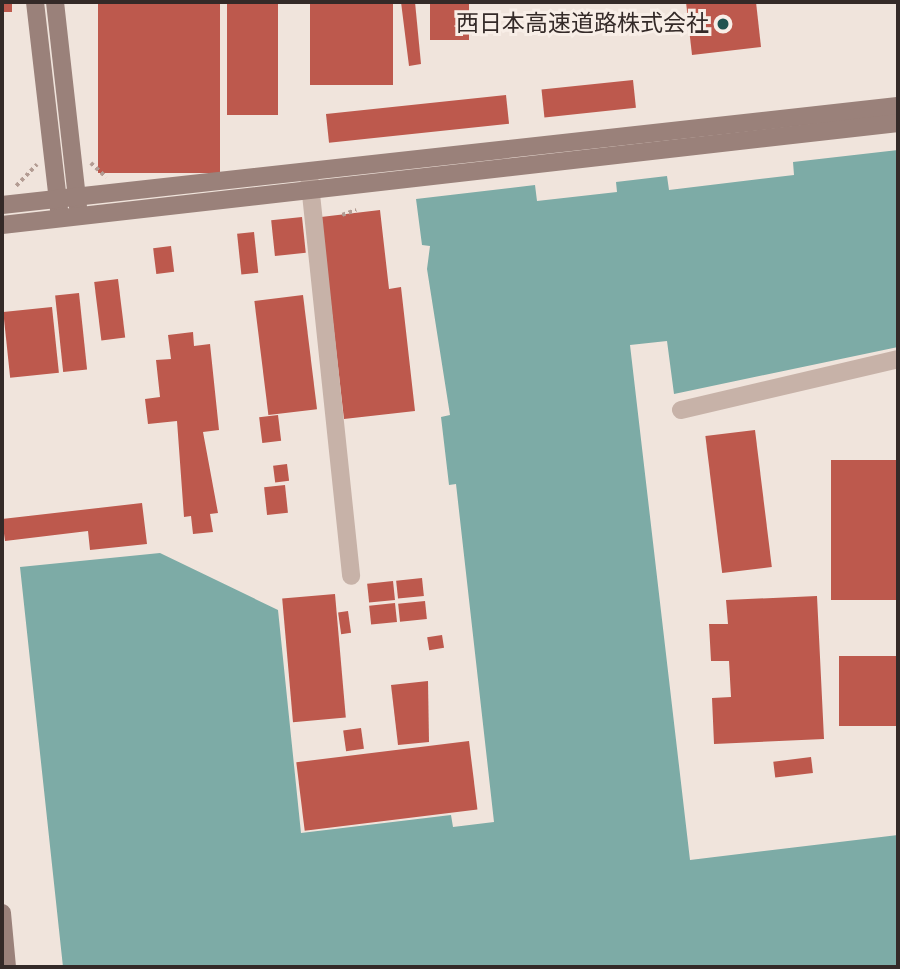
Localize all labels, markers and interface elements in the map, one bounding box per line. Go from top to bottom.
place label: 西日本高速道路株式会社 [456,10,709,38]
marker: 西日本高速道路株式会社 [715,16,731,32]

